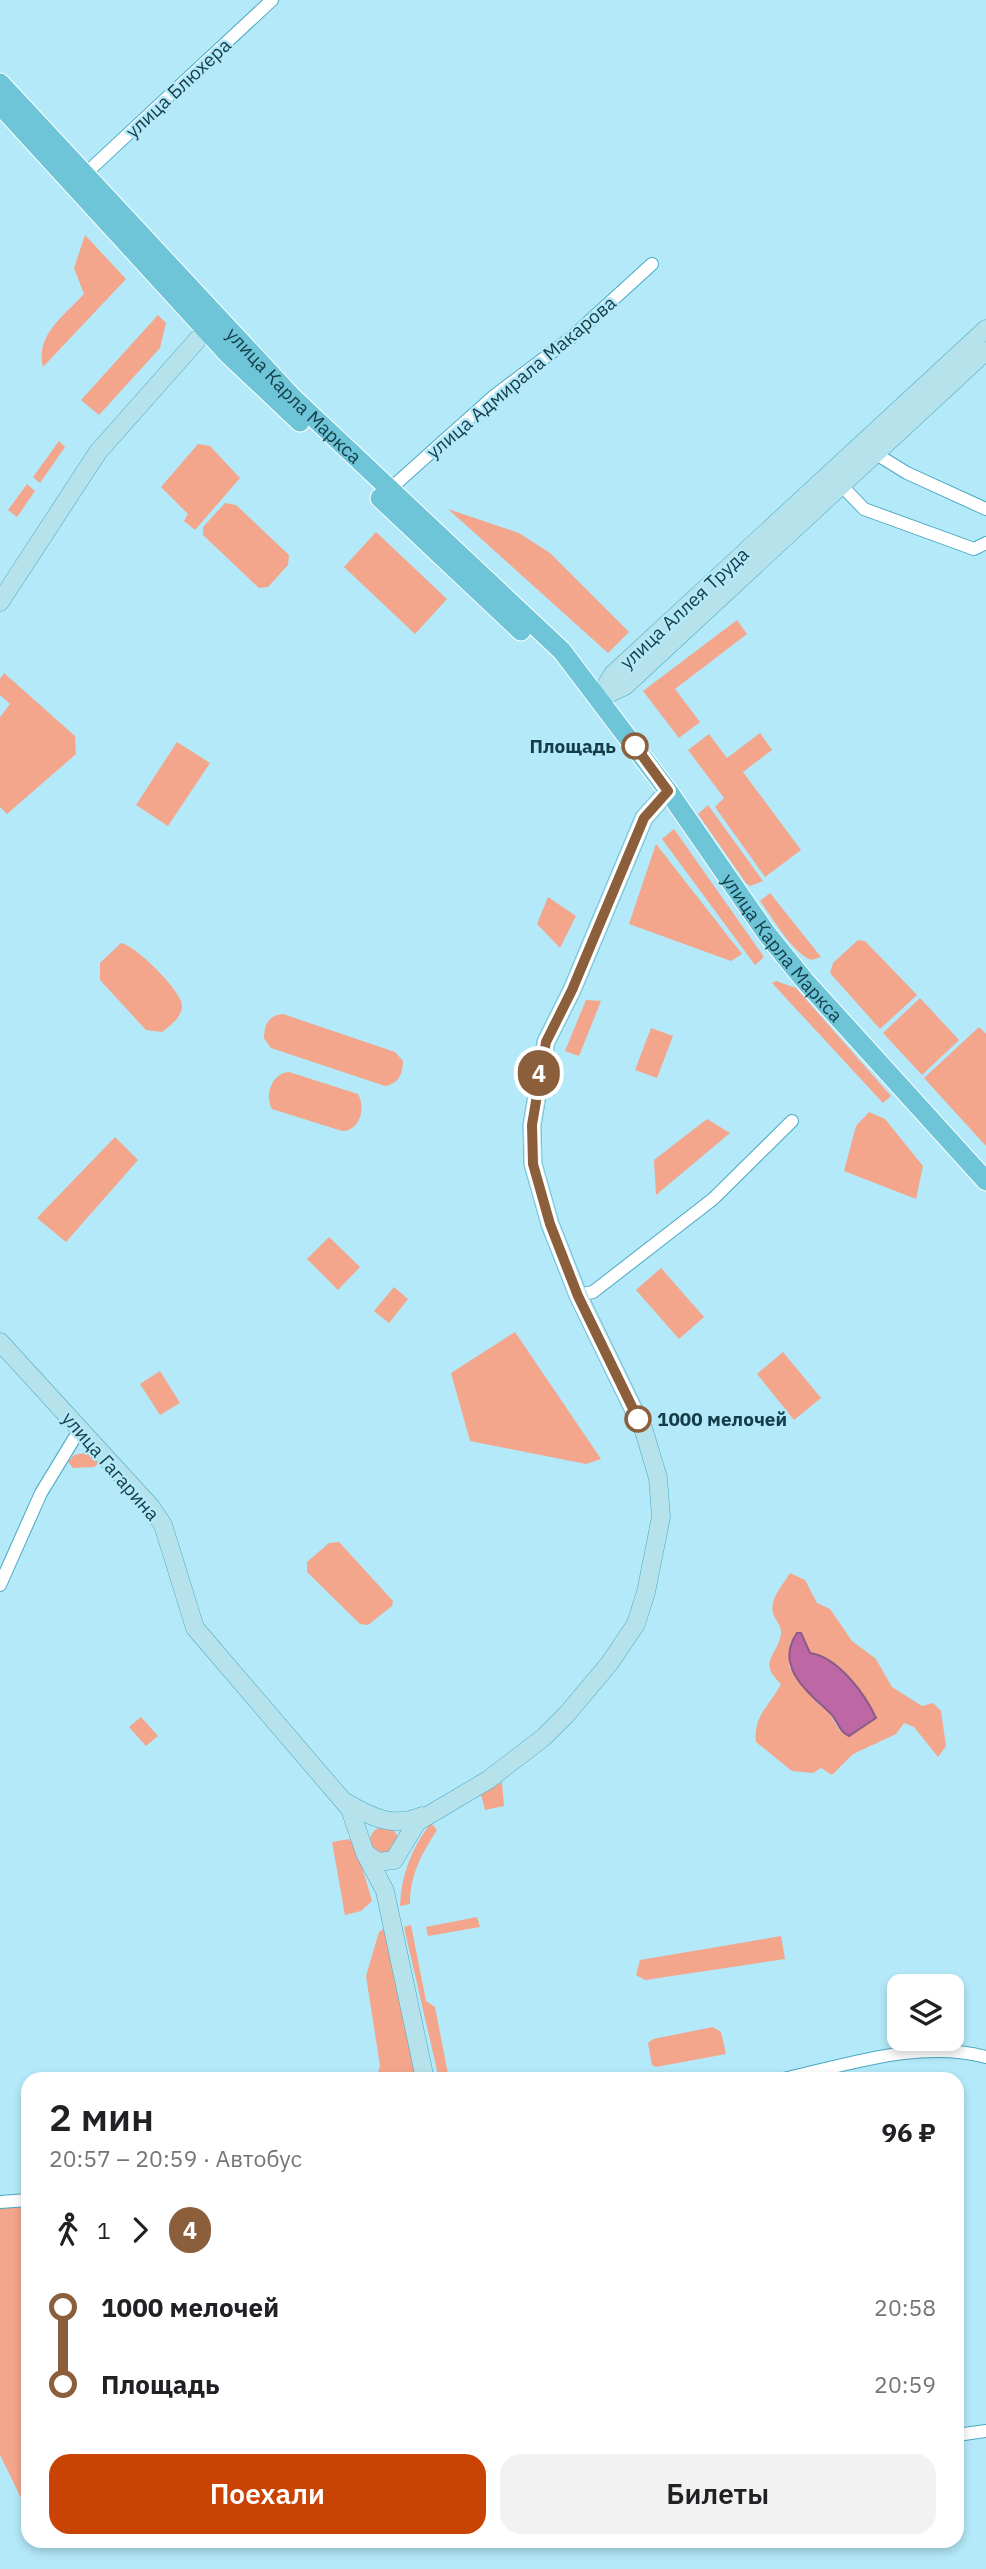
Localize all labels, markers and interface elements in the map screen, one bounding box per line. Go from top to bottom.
street label: улица Блюхера [120,33,236,143]
street label: улица Адмирала Макарова [421,291,621,463]
street label: улица Карла Маркса [221,322,367,468]
street label: улица Аллея Труда [614,542,754,674]
marker: Площадь [622,733,648,759]
place label: Площадь [529,734,616,758]
street label: улица Карла Маркса [717,869,848,1027]
line badge: 4 [516,1050,562,1096]
text: 4 [532,1057,546,1089]
marker: 1000 мелочей [625,1406,651,1432]
street label: улица Гагарина [57,1407,165,1525]
place label: 1000 мелочей [657,1407,787,1431]
map controls [887,1974,964,2051]
button: layers [887,1974,964,2051]
text: 2 мин [49,2092,154,2141]
text: 96 ₽ [881,2115,936,2149]
text: 20:57 – 20:59 · Автобус [49,2143,302,2173]
icon: walk [49,2211,87,2249]
icon: forward [121,2211,159,2249]
text: 4 [183,2214,197,2246]
text: 1 [97,2215,111,2245]
text: 1000 мелочей [101,2290,279,2324]
text: 20:58 [874,2292,936,2322]
text: Площадь [101,2367,219,2401]
text: 20:59 [874,2369,936,2399]
button: Поехали [49,2454,486,2534]
button: Билеты [500,2454,936,2534]

